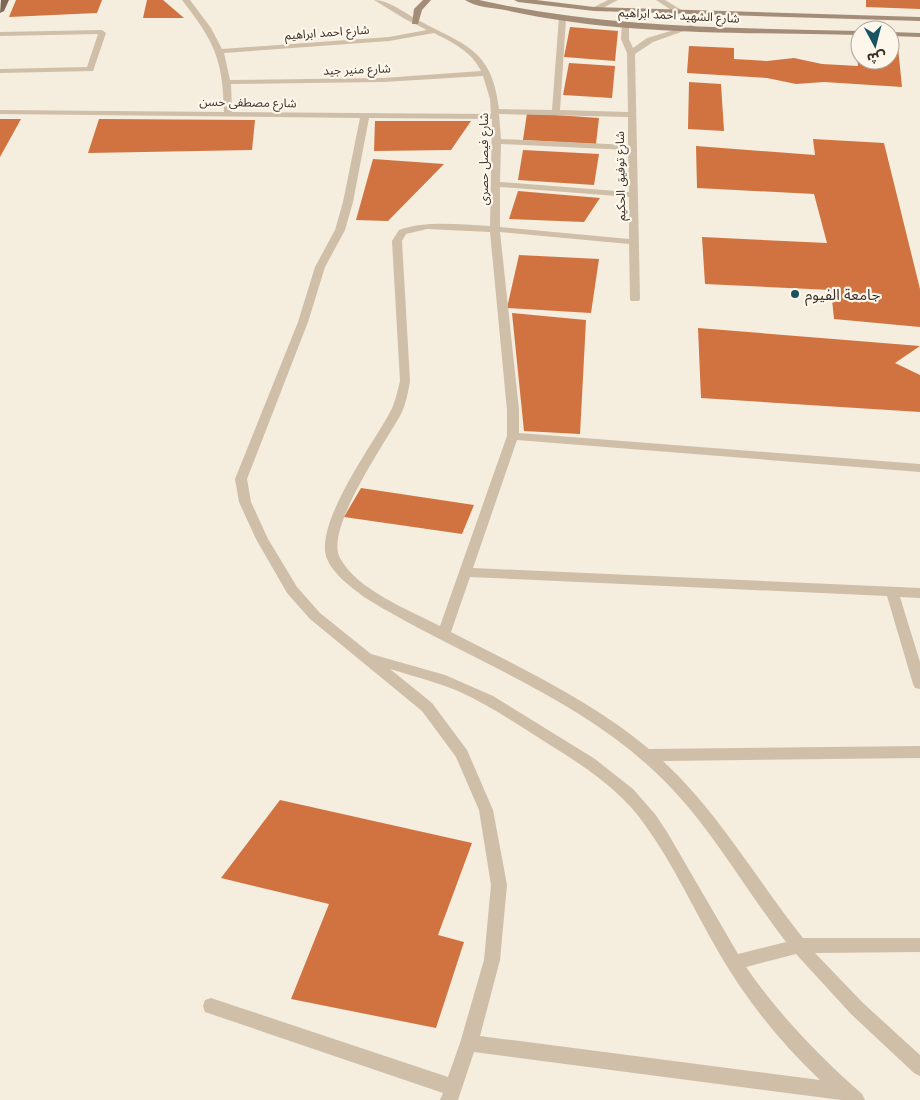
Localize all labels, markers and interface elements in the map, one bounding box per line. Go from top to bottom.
street label: شارع الشهيد احمد ابراهيم [618,4,740,28]
north arrow [850,20,900,70]
street label: شارع احمد ابراهيم [284,22,370,44]
text: ش [866,49,887,68]
street label: شارع منير جيد [323,60,391,80]
street label: شارع مصطفى حسن [199,94,297,112]
street label: شارع فيصل حصرى [476,113,493,205]
street label: شارع توفيق الحكيم [612,131,630,221]
place label: جامعة الفيوم [805,285,880,306]
marker: جامعة الفيوم [789,288,801,300]

